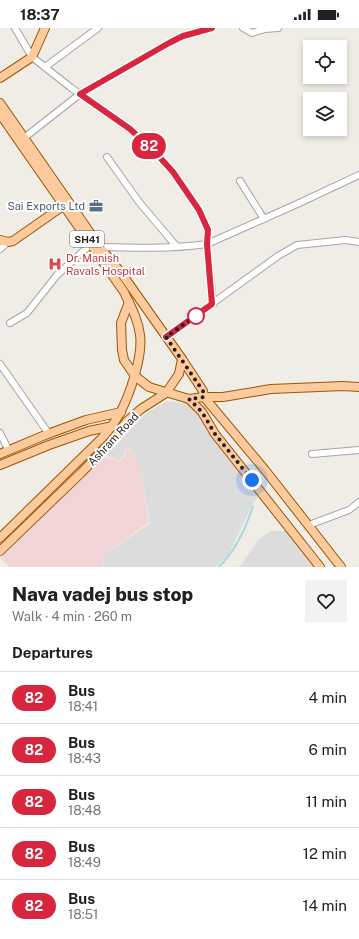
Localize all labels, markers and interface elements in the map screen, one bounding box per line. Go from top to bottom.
text: 18:37 [20,6,60,23]
map controls [303,40,347,136]
button: locate [303,40,347,84]
button: layers [303,92,347,136]
line badge: 82 [131,133,167,159]
text: 82 [140,138,158,154]
office icon: Sai Exports Ltd [88,198,104,214]
place label: Sai Exports Ltd [7,200,85,212]
road number: SH41 [70,231,104,247]
place label: Dr. Manish Ravals Hospital [66,252,145,277]
hospital icon: Dr. Manish Ravals Hospital [47,256,63,272]
unlabelled marker [187,307,205,325]
street label: Ashram Road [85,410,141,468]
your location [242,470,262,490]
button: heart [305,580,347,622]
text: Nava vadej bus stop [12,583,193,605]
text: Walk · 4 min · 260 m [12,609,132,624]
text: Departures [12,644,93,661]
text: Bus [68,682,95,699]
text: 4 min [308,689,347,706]
text: 82 [25,690,43,706]
text: 18:41 [68,699,98,714]
text: Bus [68,734,95,751]
text: 6 min [309,741,347,758]
text: 82 [25,742,43,758]
text: 18:43 [68,751,101,766]
text: Bus [68,786,95,803]
text: 11 min [306,793,347,810]
text: 82 [25,794,43,810]
text: 18:48 [68,803,101,818]
text: Bus [68,838,95,855]
text: 12 min [303,845,347,862]
text: 82 [25,846,43,862]
text: 18:49 [68,855,101,870]
text: Bus [68,890,95,907]
text: 14 min [302,897,347,914]
text: 82 [25,898,43,914]
text: 18:51 [68,907,98,922]

